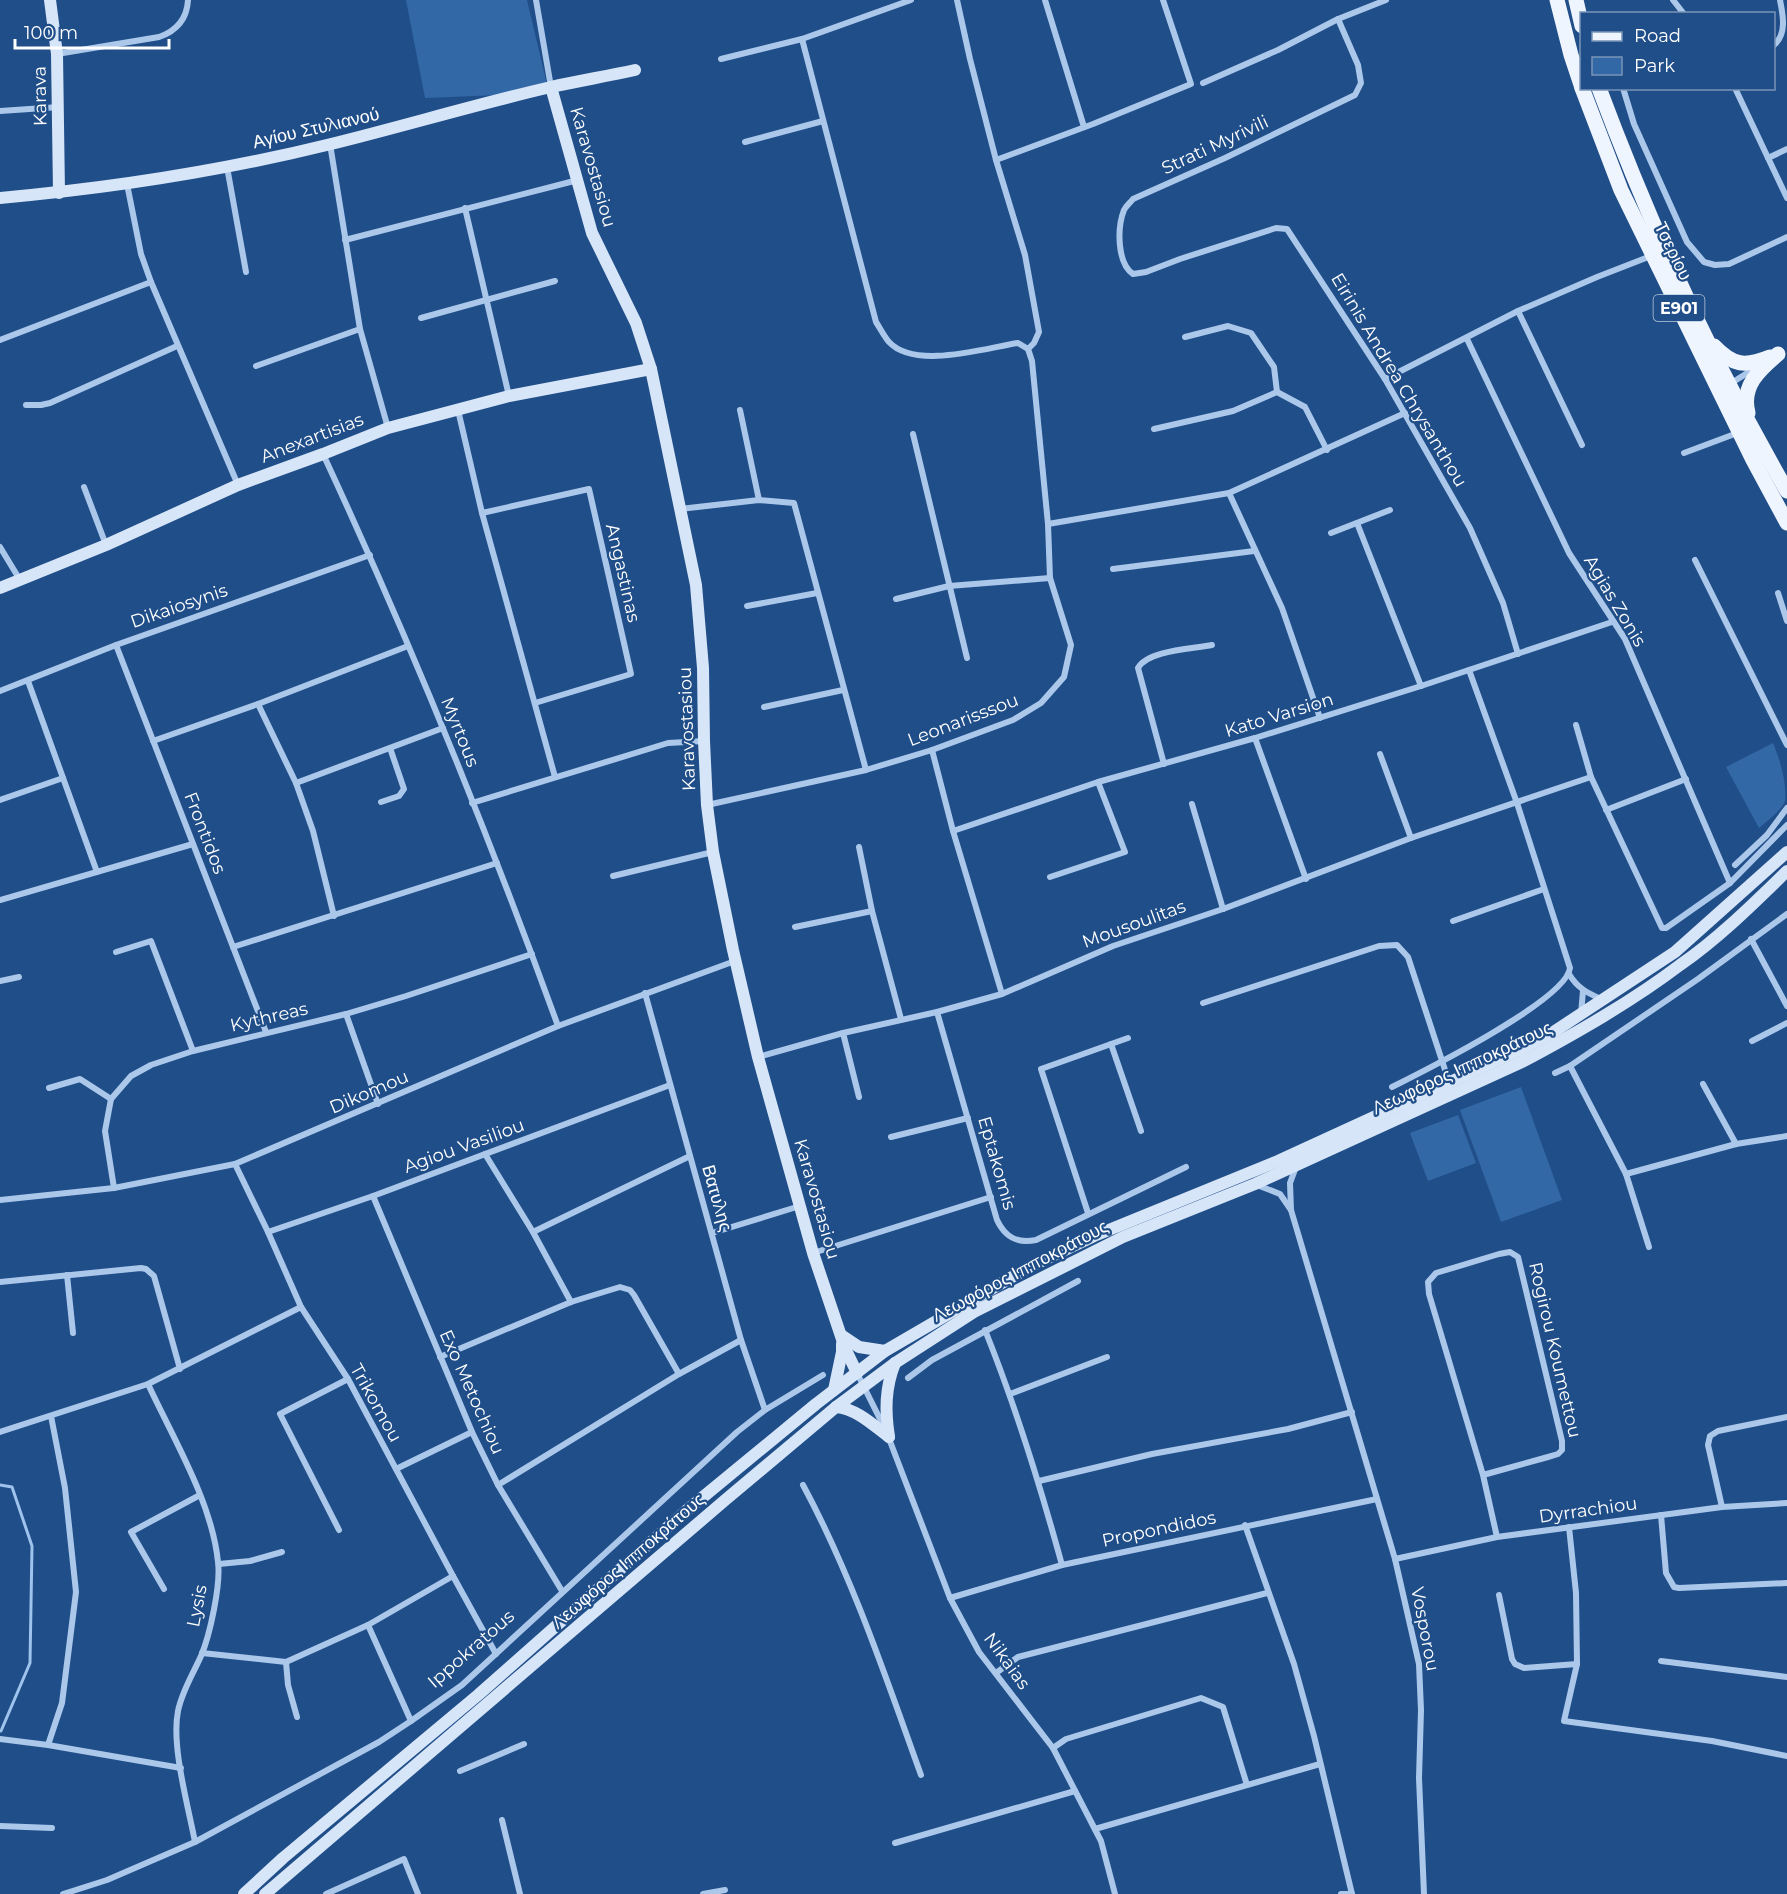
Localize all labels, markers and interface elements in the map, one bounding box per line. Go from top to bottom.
scale bar [15,12,170,50]
legend [1580,12,1775,90]
text: 100 m [24,22,78,44]
text: Road [1634,25,1681,47]
text: Park [1634,55,1675,77]
street label: Karava [28,66,52,126]
street label: Αγίου Στυλιανού [250,103,382,153]
street label: Karavostasiou [565,104,621,230]
street label: Strati Myrivili [1158,111,1272,179]
street label: Τσερίου [1649,218,1697,284]
street label: Eirinis Andrea Chrysanthou [1326,269,1472,491]
road number: E901 [1654,295,1704,321]
street label: Anexartisias [257,408,367,468]
street label: Angastinas [601,522,645,625]
street label: Agias Zonis [1579,551,1651,651]
street label: Dikaiosynis [127,579,231,633]
street label: Karavostasiou [674,667,700,791]
street label: Kato Varsion [1222,688,1336,742]
street label: Leonarisssou [904,689,1022,751]
street label: Myrtous [436,694,484,770]
street label: Frontidos [179,789,231,877]
street label: Mousoulitas [1079,895,1189,953]
street label: Kythreas [228,997,310,1037]
street label: Λεωφόρος Ιπποκράτους [1369,1016,1556,1119]
street label: Dikomou [326,1065,412,1119]
street label: Agiou Vasiliou [401,1114,527,1178]
street label: Eptakomis [973,1114,1021,1212]
street label: Karavostasiou [789,1136,845,1262]
street label: Βατυλης [697,1162,737,1234]
street label: Λεωφόρος Ιπποκράτους [928,1215,1112,1327]
street label: Rogirou Koumettou [1524,1260,1586,1440]
street label: Exo Metochiou [435,1326,509,1458]
street label: Trikomou [345,1360,407,1446]
street label: Λεωφόρος Ιπποκράτους [547,1488,709,1634]
street label: Dyrrachiou [1537,1492,1639,1528]
street label: Propondidos [1100,1506,1218,1552]
street label: Lysis [182,1583,212,1629]
street label: Vosporou [1406,1585,1444,1673]
street label: Ippokratous [423,1605,519,1693]
street label: Nikaias [979,1628,1035,1694]

